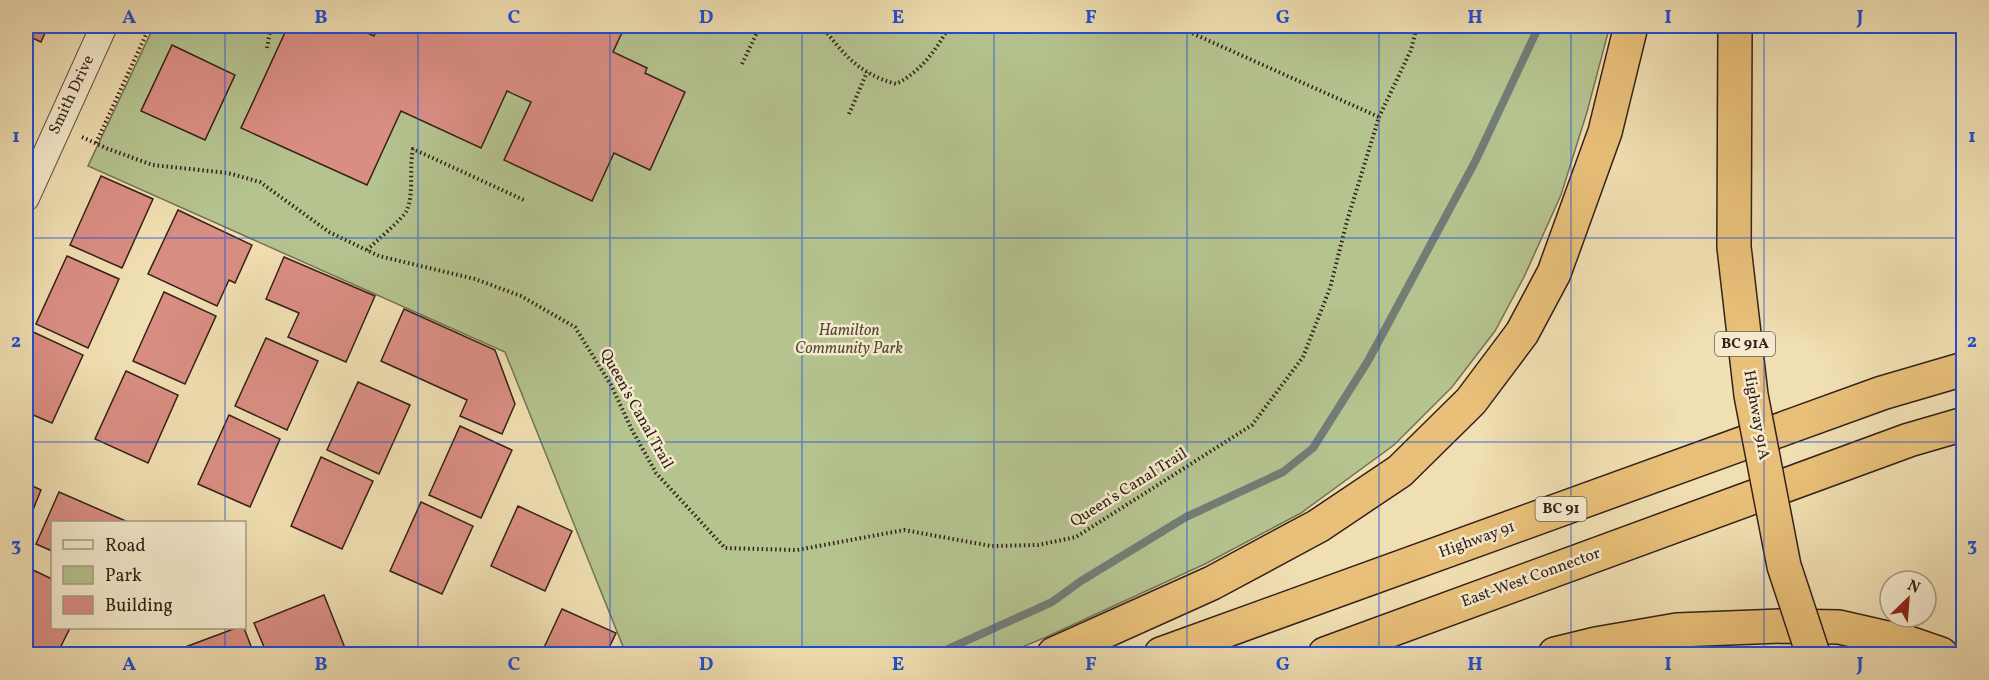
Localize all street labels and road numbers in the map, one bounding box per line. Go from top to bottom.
street label: Smith Drive [44,52,100,138]
road number: BC 91A [1715,332,1775,356]
street label: Queen's Canal Trail [594,345,678,473]
street label: Highway 91A [1737,368,1775,462]
street label: Queen's Canal Trail [1066,443,1192,533]
road number: BC 91 [1536,497,1586,521]
street label: Highway 91 [1436,516,1518,564]
street label: East-West Connector [1458,542,1604,613]

